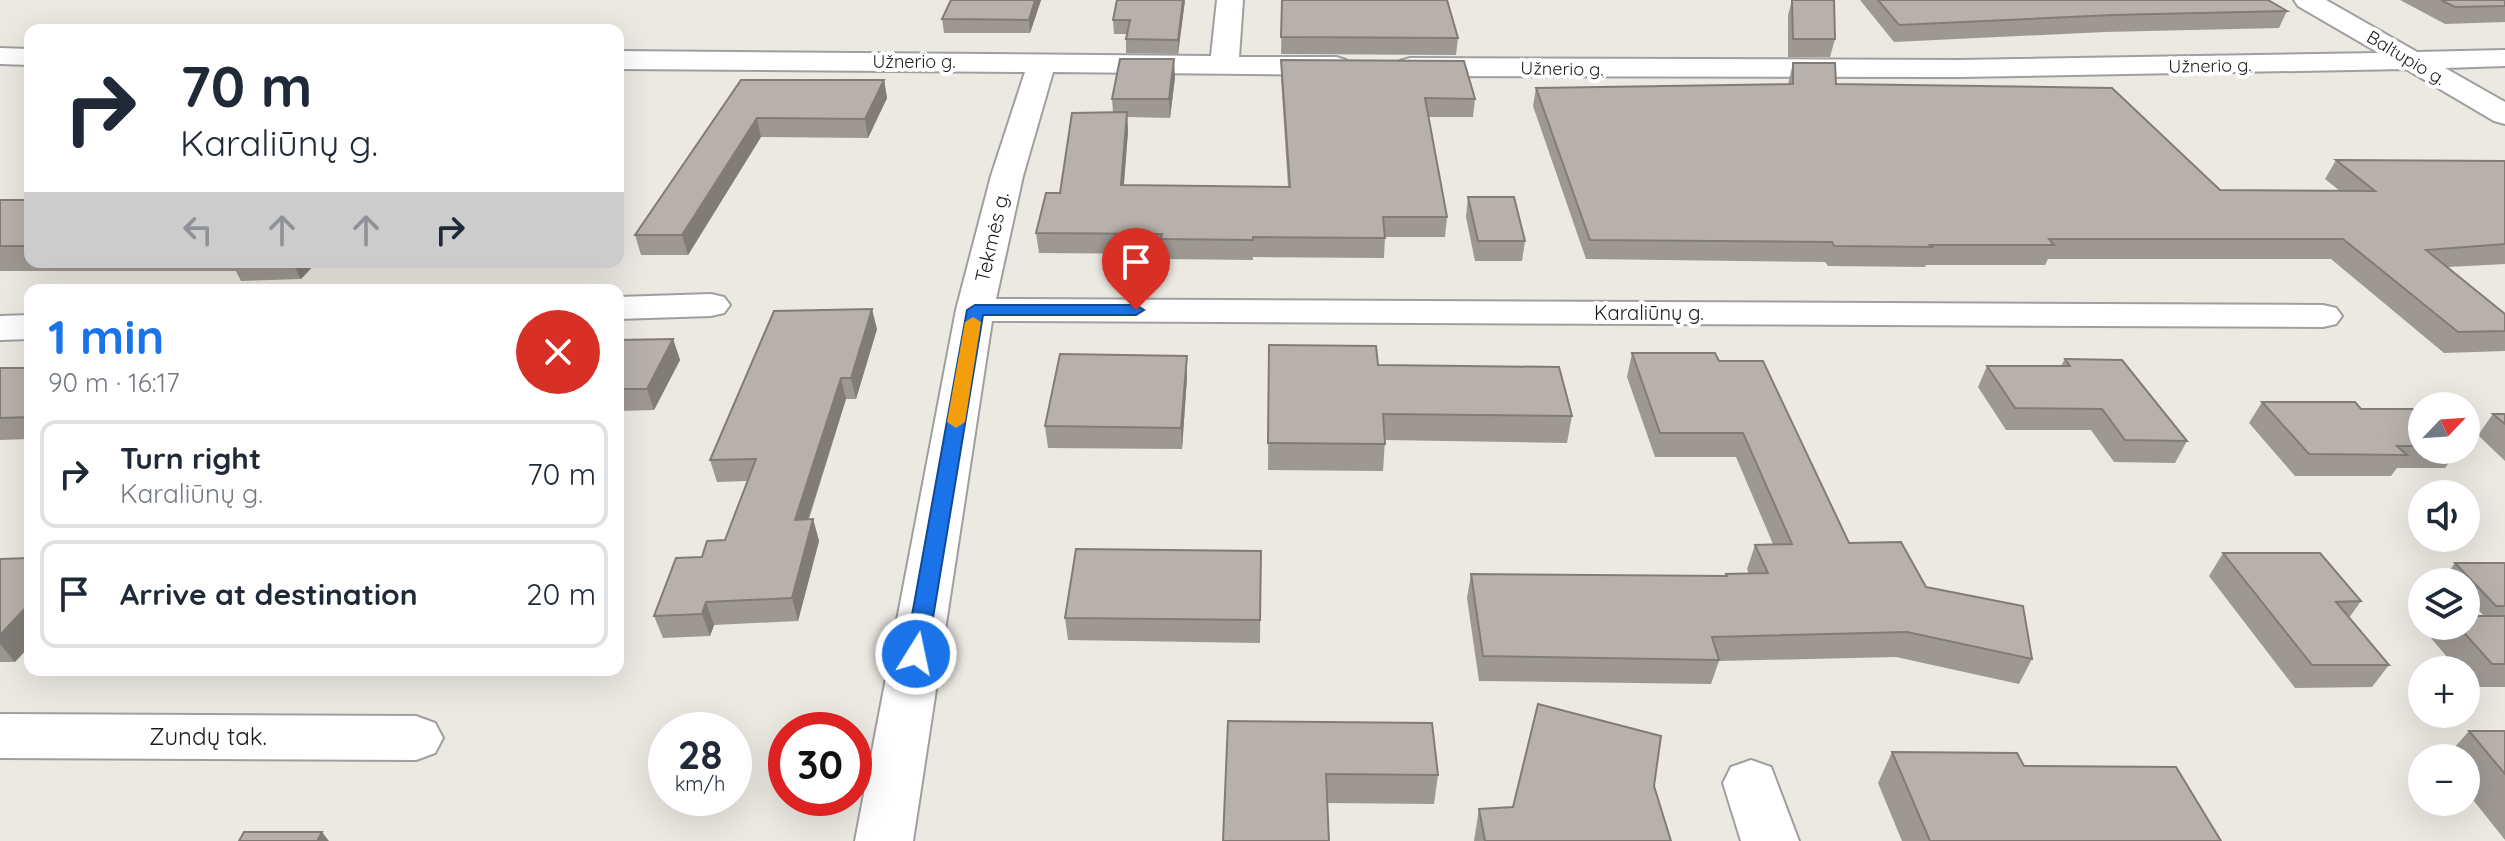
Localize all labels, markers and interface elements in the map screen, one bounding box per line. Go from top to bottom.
street label: Baltupio g. [2363,25,2450,90]
street label: Užnerio g. [872,50,956,73]
text: 70 m [180,51,312,121]
street label: Užnerio g. [2168,53,2252,78]
icon: right [48,56,152,160]
street label: Užnerio g. [1520,56,1604,81]
text: Karaliūnų g. [180,120,378,165]
street label: Tekmės g. [969,189,1014,285]
icon: left [176,208,220,252]
icon: ahead [260,208,304,252]
icon: ahead [344,208,388,252]
icon: right [428,208,472,252]
pin [1102,228,1170,310]
icon: arrive [1114,240,1158,284]
street label: Karaliūnų g. [1594,300,1704,325]
text: 1 min [48,306,164,366]
button: close [516,310,600,394]
text: 90 m · 16:17 [48,366,179,399]
north arrow [2408,392,2480,464]
map controls [2408,392,2480,816]
text: Turn right [120,439,261,477]
icon: right [52,452,96,496]
text: 70 m [527,455,596,493]
text: Karaliūnų g. [120,477,263,510]
button: sound [2408,480,2480,552]
button: layers [2408,568,2480,640]
icon: arrive [52,572,96,616]
text: Arrive at destination [120,575,418,613]
text: 20 m [526,575,596,613]
position arrow [874,612,958,696]
button: + [2408,656,2480,728]
speed limit sign: 30 [768,712,872,816]
street label: Zundų tak. [149,721,267,751]
text: 28 [678,729,722,779]
button: − [2408,744,2480,816]
text: km/h [675,771,725,796]

